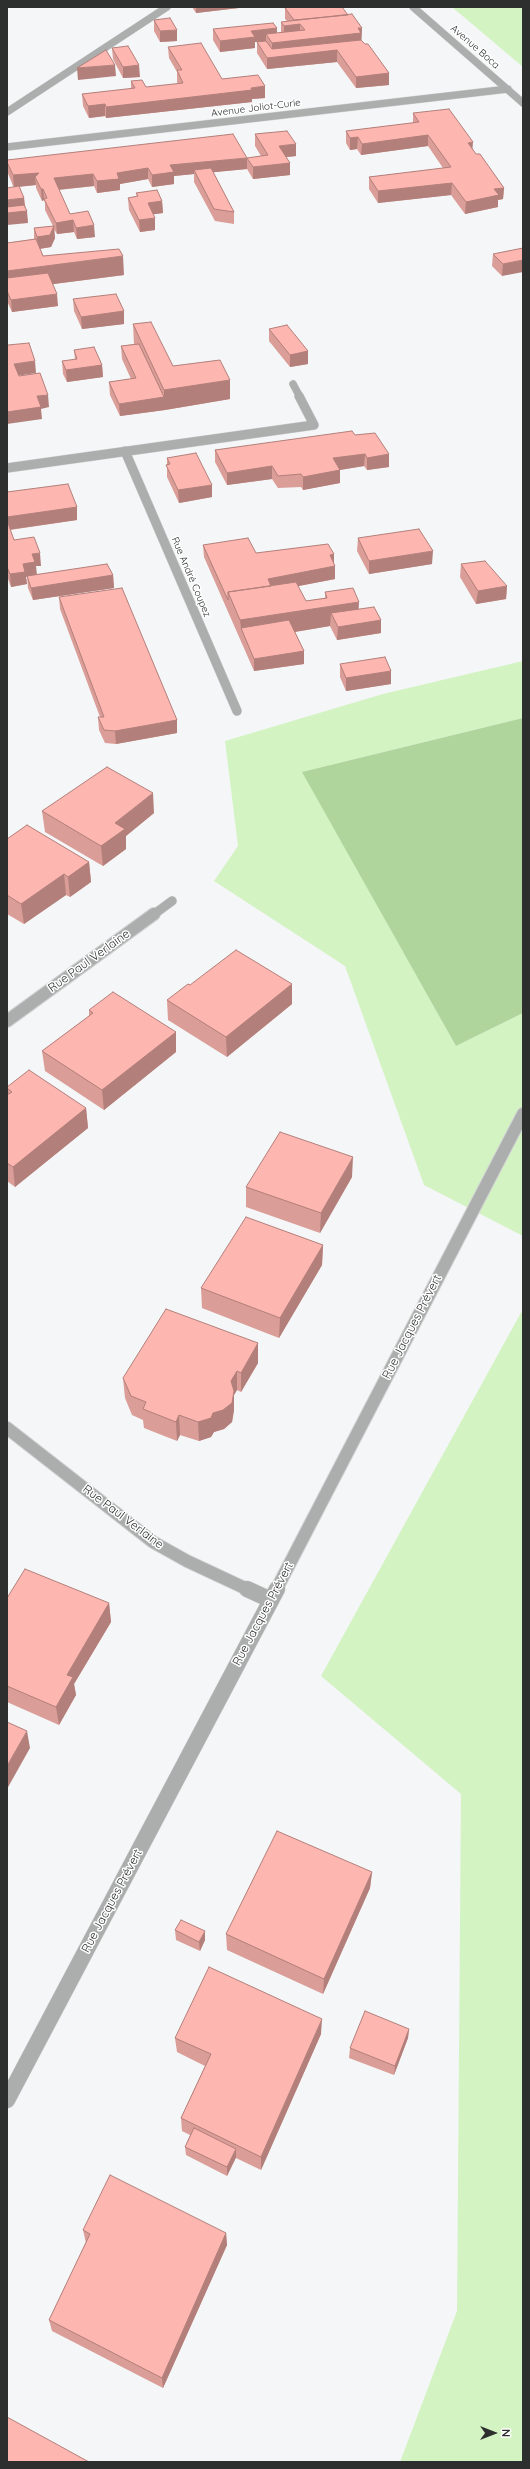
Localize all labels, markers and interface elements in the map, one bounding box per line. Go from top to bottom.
street label: Avenue Boca [448,23,502,71]
street label: Avenue Joliot-Curie [210,97,302,119]
street label: Rue André Coupez [169,535,213,619]
street label: Rue Paul Verlaine [45,927,133,995]
street label: Rue Jacques Prévert [379,1273,445,1381]
street label: Rue Paul Verlaine [80,1482,166,1552]
street label: Rue Jacques Prévert [230,1560,296,1668]
street label: Rue Jacques Prévert [79,1847,145,1955]
north arrow [474,2413,514,2453]
text: N [499,2429,513,2437]

